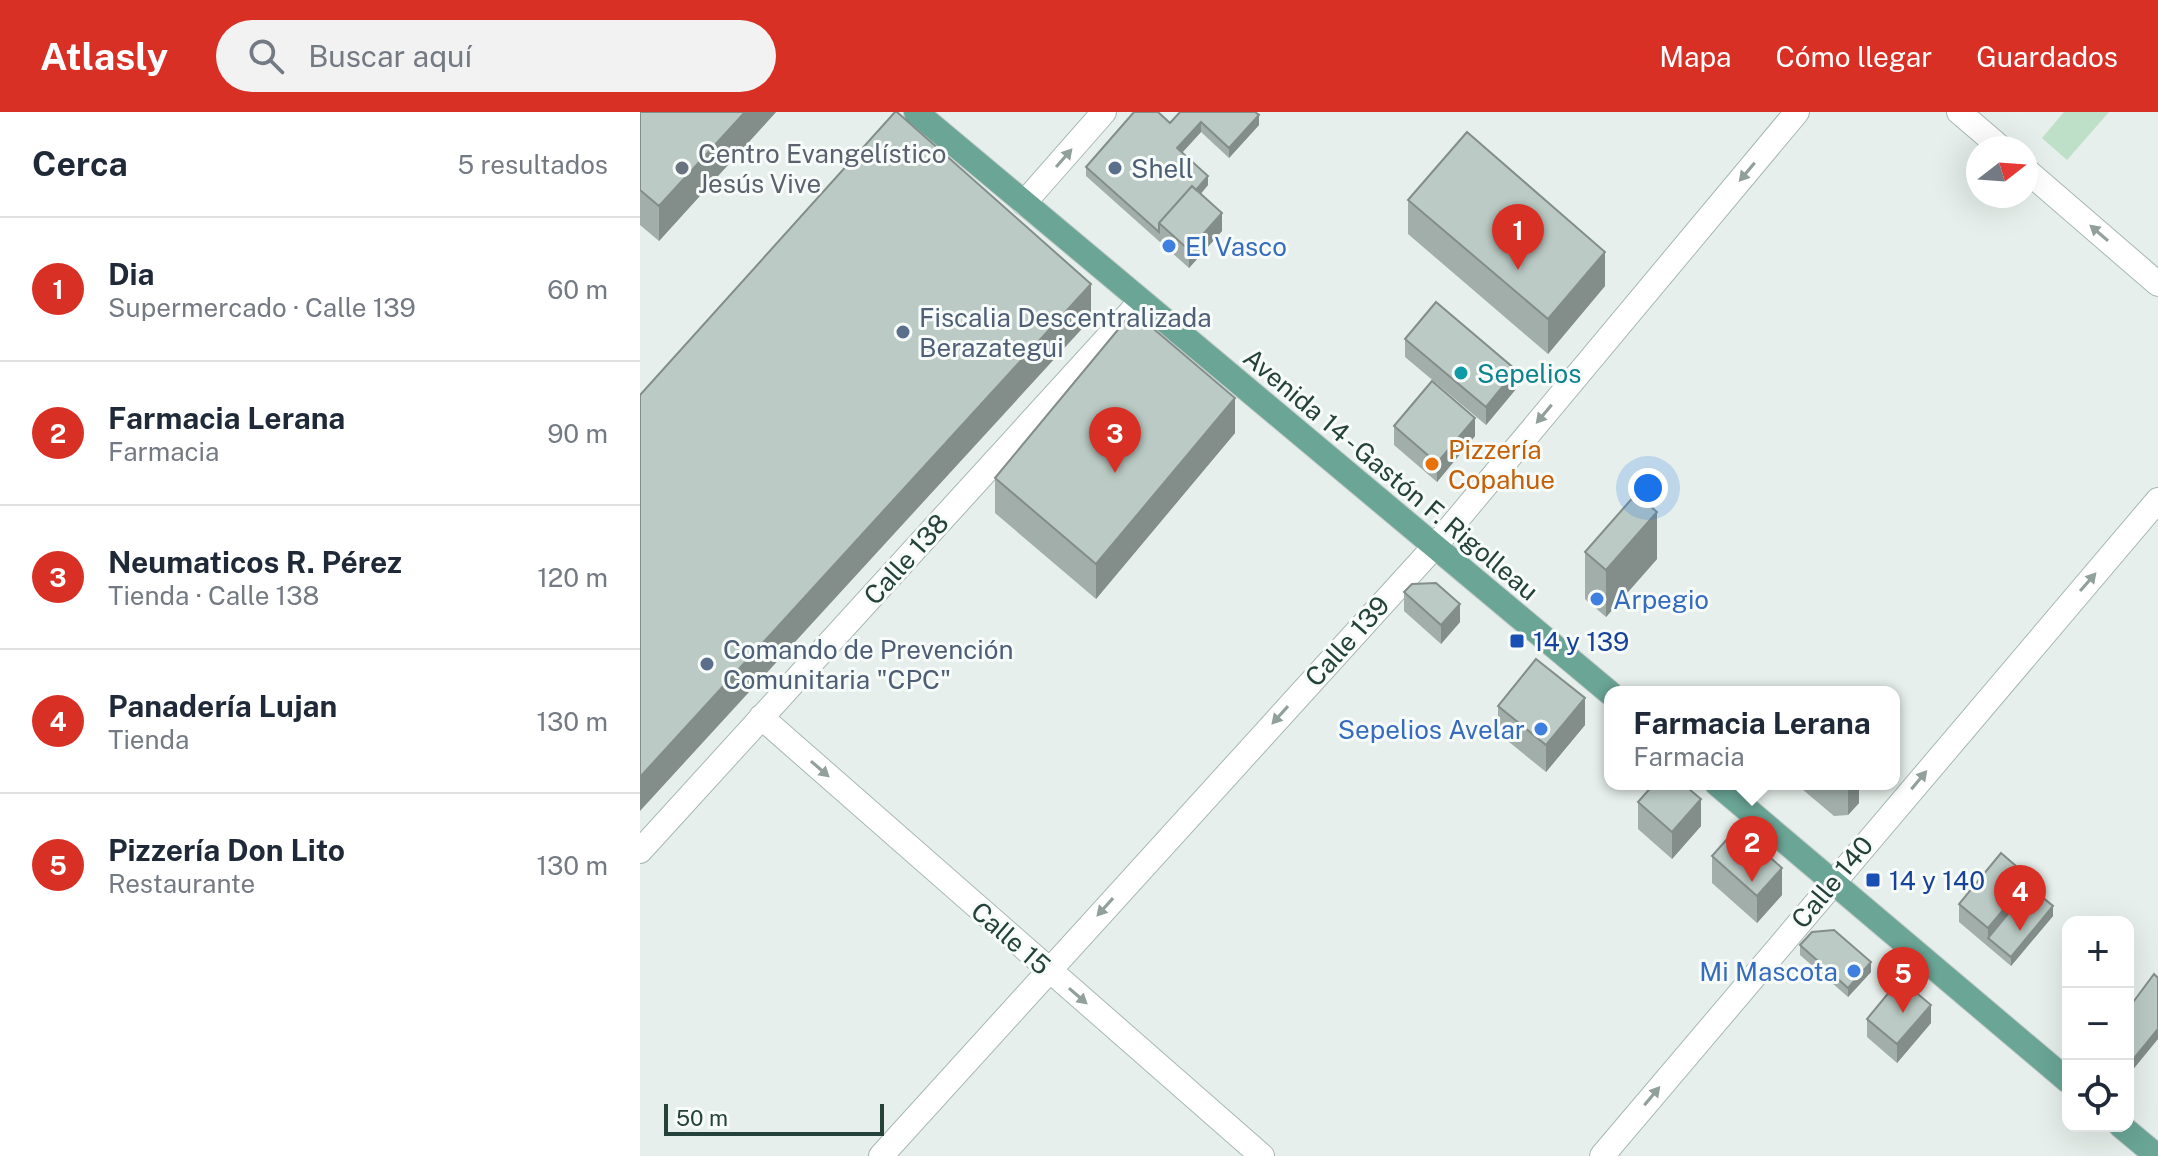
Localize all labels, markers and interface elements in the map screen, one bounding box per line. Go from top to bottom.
search box [216,20,776,92]
text: Atlasly [40,34,168,79]
icon: search [244,34,288,78]
text: Buscar aquí [308,38,472,74]
text: Mapa [1659,40,1731,73]
text: Cómo llegar [1775,40,1932,73]
text: Guardados [1976,40,2118,73]
north arrow [1966,136,2038,208]
place label: Centro Evangelístico Jesús Vive [698,138,947,199]
text: Cerca [32,144,128,184]
one-way arrow [1055,148,1072,168]
text: 5 resultados [457,149,608,180]
place label: Shell [1131,153,1194,184]
marker: Centro Evangelístico Jesús Vive [673,159,691,177]
marker: Shell [1106,159,1124,177]
one-way arrow [1739,162,1756,182]
pin: 1 [1492,204,1544,270]
one-way arrow [2089,225,2109,242]
place label: El Vasco [1185,231,1287,262]
marker: El Vasco [1160,237,1178,255]
text: Dia [108,256,155,292]
text: 1 [52,274,64,305]
text: 60 m [547,274,608,305]
text: Supermercado · Calle 139 [108,292,416,323]
place label: Fiscalia Descentralizada Berazategui [919,302,1212,363]
marker: Fiscalia Descentralizada Berazategui [894,323,912,341]
street label: Avenida 14 - Gastón F. Rigolleau [1237,342,1545,606]
place label: Sepelios [1477,358,1581,389]
marker: Sepelios [1452,364,1470,382]
text: Farmacia Lerana [108,400,345,436]
one-way arrow [1536,404,1553,424]
pin: 3 [1089,407,1141,473]
text: 2 [50,418,66,449]
text: 90 m [547,418,608,449]
place label: Pizzería Copahue [1448,434,1555,495]
text: Farmacia [108,436,219,467]
marker: Pizzería Copahue [1423,455,1441,473]
your location [1628,468,1668,508]
street label: Calle 138 [857,507,955,611]
text: Neumaticos R. Pérez [108,544,402,580]
text: 3 [49,562,67,593]
text: 120 m [537,562,608,593]
one-way arrow [2079,572,2096,592]
text: Tienda · Calle 138 [108,580,319,611]
place label: Arpegio [1613,584,1709,615]
street label: Calle 139 [1298,589,1396,693]
marker: Arpegio [1588,590,1606,608]
place label: 14 y 139 [1533,626,1629,657]
marker: 14 y 139 [1508,632,1526,650]
place label: Comando de Prevención Comunitaria "CPC" [723,634,1013,695]
marker: Comando de Prevención Comunitaria "CPC" [698,655,716,673]
popup [1604,686,1900,790]
text: Panadería Lujan [108,688,337,724]
one-way arrow [1272,705,1290,724]
text: Farmacia Lerana [1633,705,1871,741]
text: 4 [49,706,67,737]
text: 130 m [536,706,608,737]
place label: Sepelios Avelar [1338,714,1525,745]
marker: Sepelios Avelar [1532,720,1550,738]
text: Tienda [108,724,189,755]
text: Farmacia [1633,741,1745,772]
one-way arrow [809,760,829,777]
one-way arrow [1910,770,1927,790]
pin: 2 [1726,816,1778,882]
street label: Calle 140 [1785,830,1879,934]
text: Pizzería Don Lito [108,832,345,868]
text: 5 [49,850,67,881]
text: 130 m [536,850,608,881]
place label: 14 y 140 [1889,865,1985,896]
pin: 4 [1994,865,2046,931]
text: Restaurante [108,868,255,899]
marker: 14 y 140 [1864,871,1882,889]
street label: Calle 15 [965,895,1057,981]
one-way arrow [1096,897,1114,916]
map controls [2062,916,2134,1132]
button: + [2062,916,2134,988]
pin: 5 [1877,947,1929,1013]
place label: Mi Mascota [1699,956,1838,987]
marker: Mi Mascota [1845,962,1863,980]
one-way arrow [1068,987,1088,1005]
button: − [2062,988,2134,1060]
button: locate [2062,1060,2134,1132]
one-way arrow [1643,1086,1660,1106]
scale bar [664,1100,884,1136]
text: 50 m [676,1105,728,1131]

